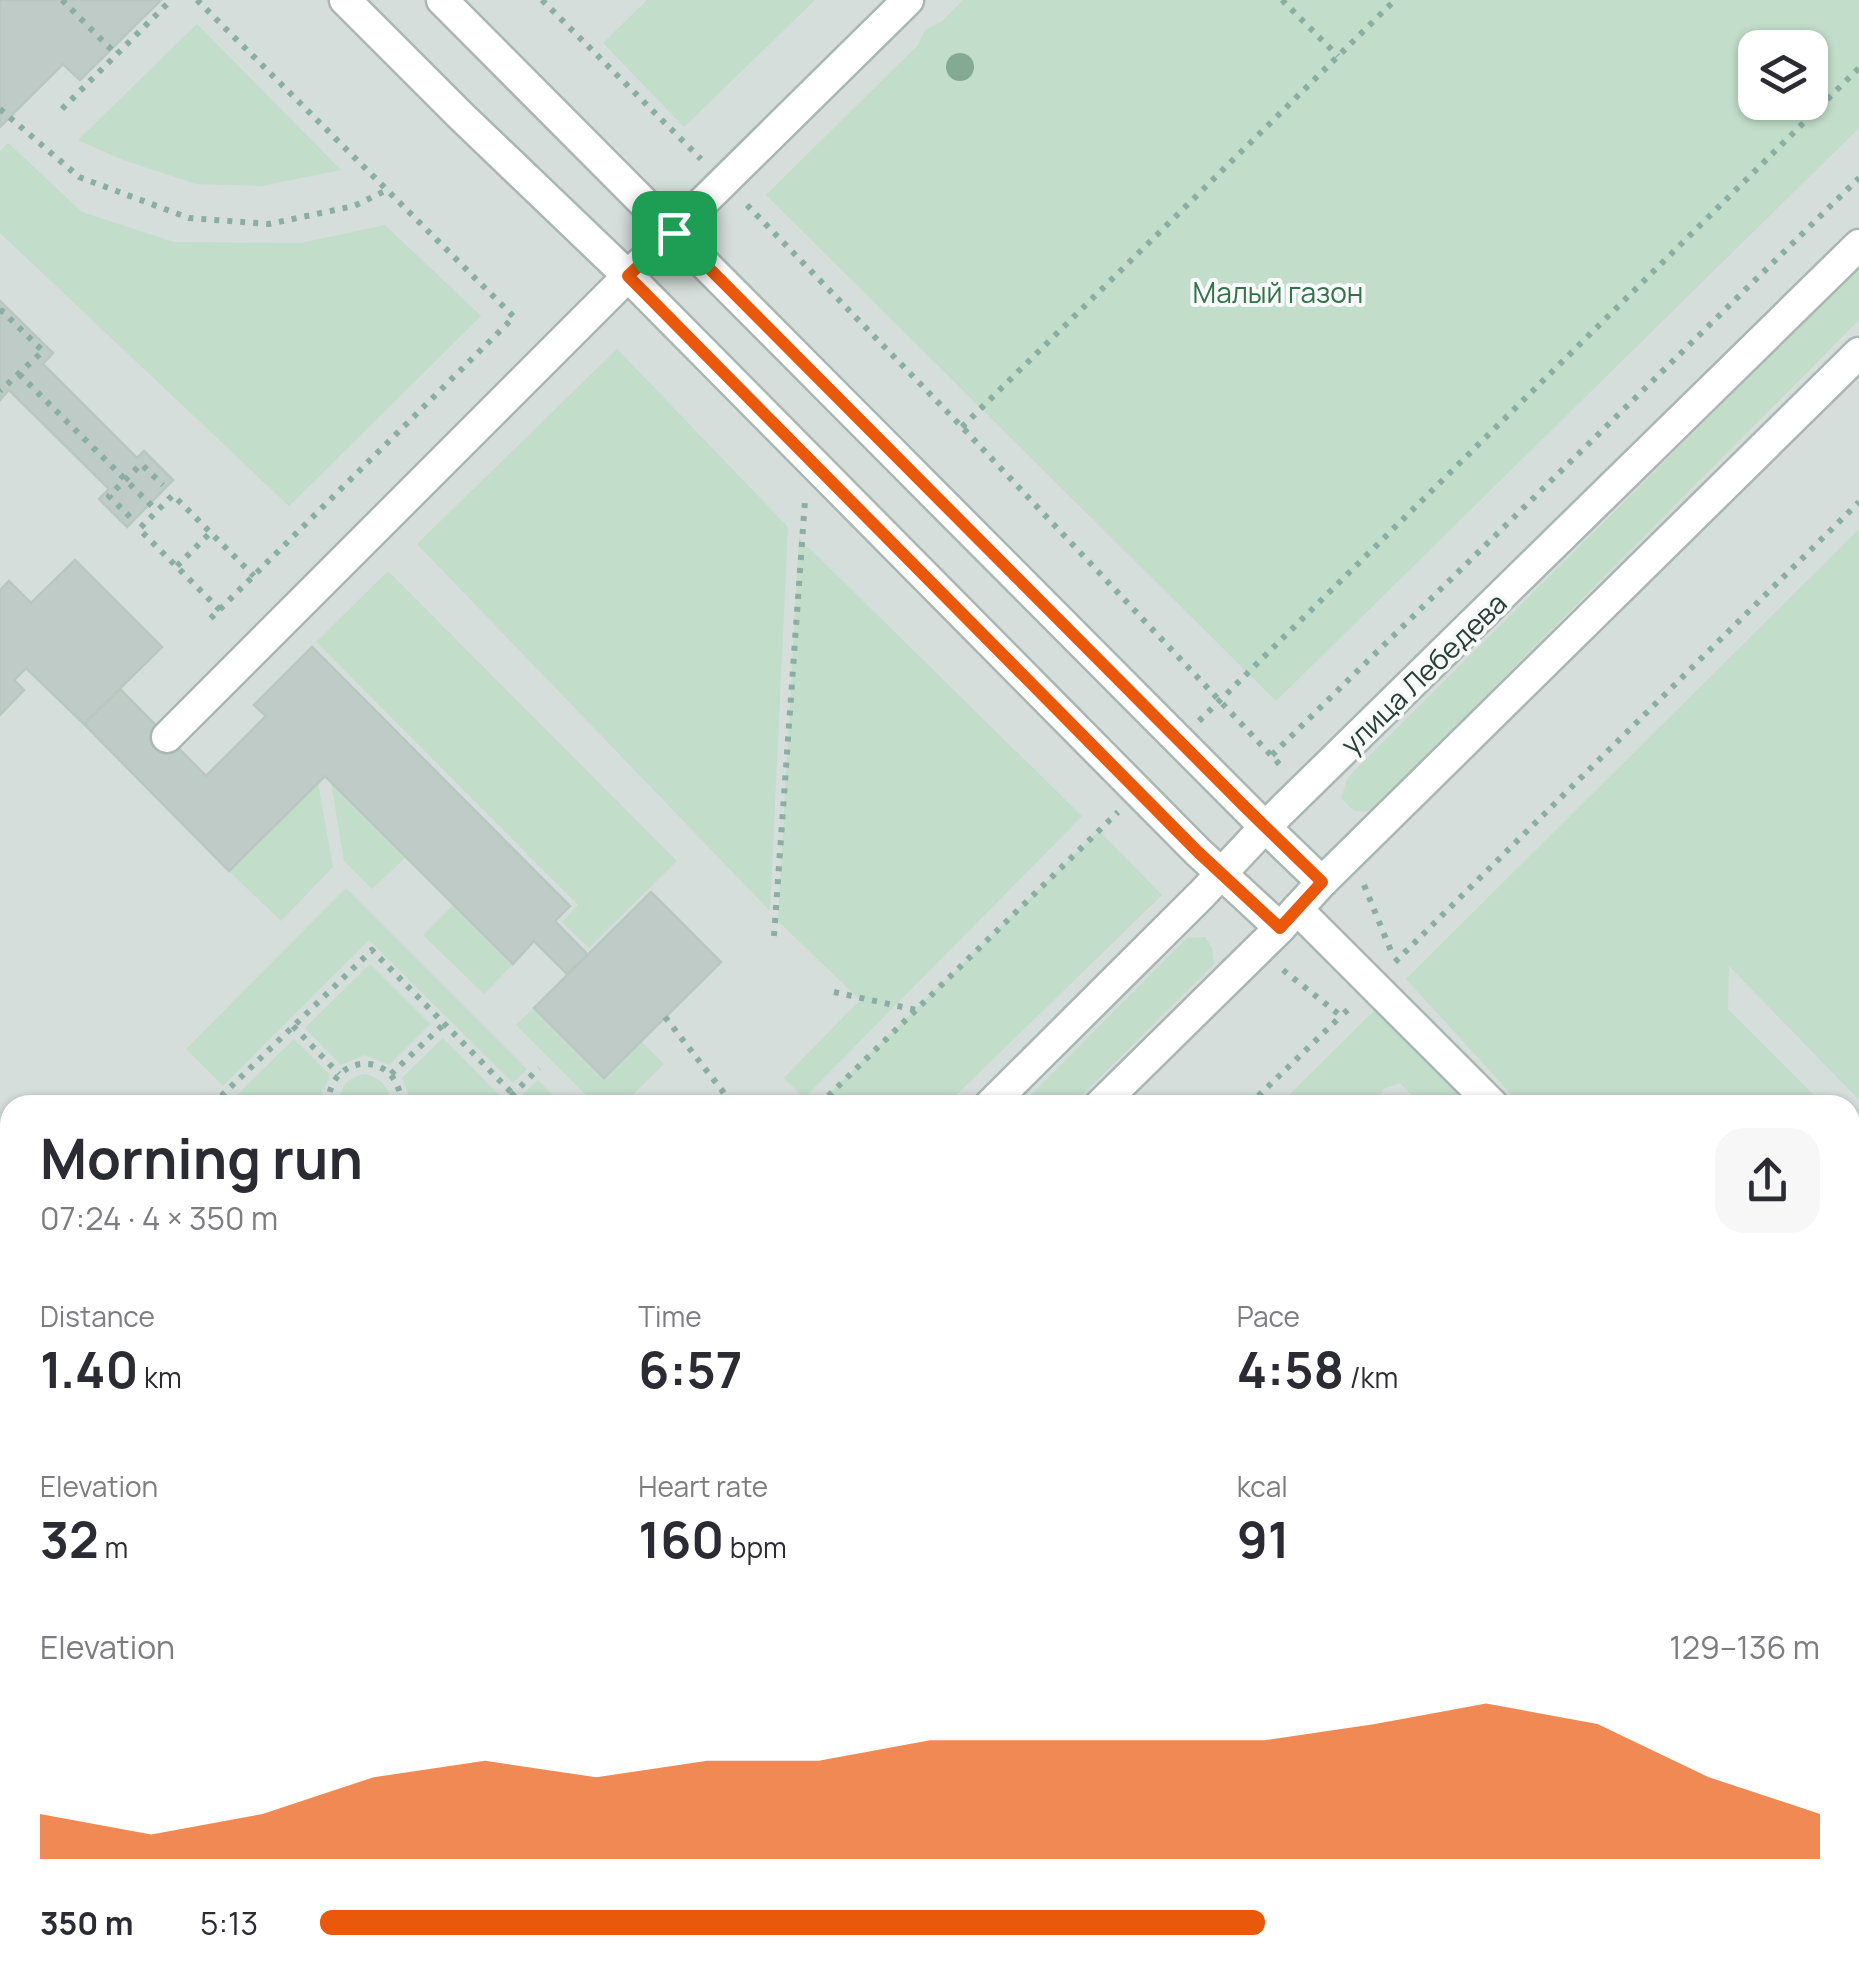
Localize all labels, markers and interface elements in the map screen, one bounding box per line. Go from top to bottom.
map controls [1738,30,1828,120]
button: layers [1738,30,1828,120]
pin [632,191,717,276]
icon: arrive [647,206,702,261]
park label: Малый газон [1193,273,1363,311]
street label: улица Лебедева [1332,584,1514,762]
text: Morning run [40,1120,363,1196]
button: share [1715,1128,1820,1233]
text: 07:24 · 4 × 350 m [40,1196,278,1240]
text: Distance [40,1297,155,1335]
text: Time [638,1297,702,1335]
text: Pace [1237,1297,1300,1335]
text: 1.40 [40,1335,138,1403]
text: 6:57 [638,1335,743,1403]
text: 4:58 [1237,1335,1344,1403]
text: km [138,1358,182,1396]
text: /km [1344,1358,1398,1396]
text: Elevation [40,1467,158,1505]
text: Heart rate [638,1467,768,1505]
text: kcal [1237,1467,1288,1505]
text: 32 [40,1505,99,1573]
text: 160 [638,1505,724,1573]
text: 91 [1237,1505,1290,1573]
text: m [99,1528,128,1566]
text: bpm [724,1528,787,1566]
text: Elevation [40,1625,175,1669]
text: 129–136 m [1669,1625,1820,1669]
text: 350 m [40,1901,134,1945]
text: 5:13 [200,1901,258,1945]

